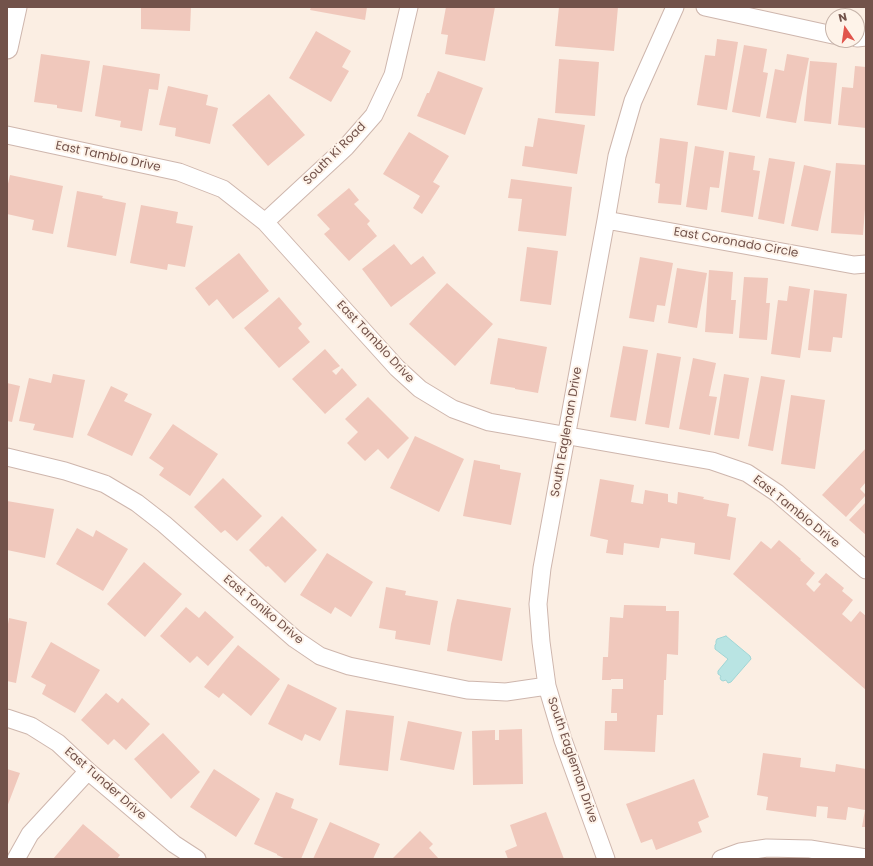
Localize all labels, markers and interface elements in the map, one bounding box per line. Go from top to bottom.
north arrow [825,8,865,48]
text: N [837,9,848,26]
street label: South Ki Road [301,120,369,188]
street label: East Tamblo Drive [54,139,162,175]
street label: East Coronado Circle [673,225,799,261]
street label: East Tamblo Drive [333,298,417,386]
street label: South Eagleman Drive [548,366,586,498]
street label: East Tamblo Drive [750,473,842,551]
street label: East Toniko Drive [220,572,306,648]
street label: South Eagleman Drive [544,695,600,825]
street label: East Tunder Drive [61,745,149,823]

